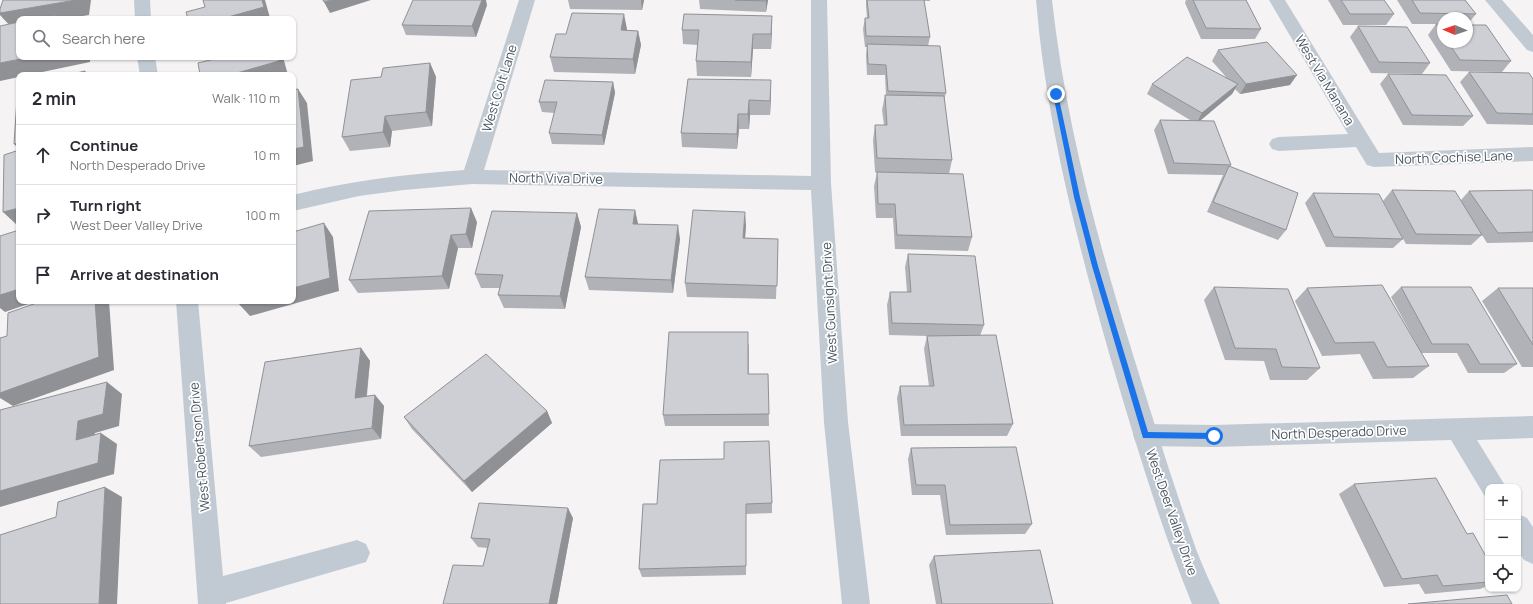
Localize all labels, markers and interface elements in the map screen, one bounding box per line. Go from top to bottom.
north arrow [1437,12,1473,48]
search box [16,16,296,60]
icon: search [30,27,52,49]
text: Search here [62,28,145,49]
street label: West Via Manana [1291,32,1359,128]
street label: West Colt Lane [477,42,521,134]
route end [1047,85,1065,103]
text: 2 min [32,87,76,110]
text: Walk · 110 m [212,89,280,107]
text: Continue [70,135,138,156]
icon: ahead [32,144,54,166]
text: 10 m [253,146,280,164]
street label: North Cochise Lane [1395,146,1514,168]
text: North Desperado Drive [70,156,205,174]
street label: North Viva Drive [509,168,603,188]
text: Turn right [70,195,141,216]
icon: right [32,204,54,226]
text: 100 m [245,206,280,224]
text: West Deer Valley Drive [70,216,203,234]
street label: West Gunsight Drive [817,241,841,364]
icon: arrive [32,264,54,286]
text: Arrive at destination [70,264,219,285]
street label: West Robertson Drive [184,381,214,512]
street label: North Desperado Drive [1271,421,1407,443]
route start [1205,427,1223,445]
street label: West Deer Valley Drive [1142,446,1202,578]
map controls [1485,484,1521,592]
button: + [1485,484,1521,520]
button: − [1485,520,1521,556]
button: locate [1485,556,1521,592]

